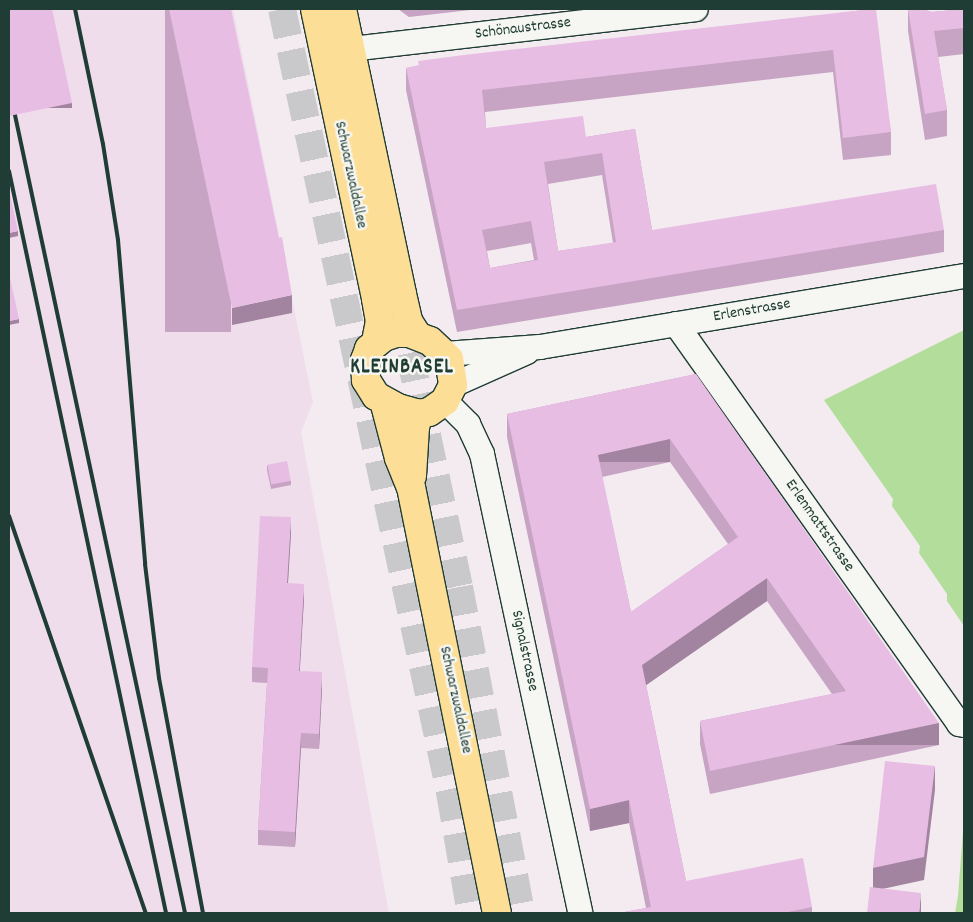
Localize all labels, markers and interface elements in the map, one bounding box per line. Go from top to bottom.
street label: Schönaustrasse [474,14,572,44]
street label: Schwarzwaldallee [329,120,371,230]
street label: Erlenstrasse [712,295,792,327]
district label: KLEINBASEL [349,355,455,381]
street label: Erlenmattstrasse [780,476,858,576]
street label: Signalstrasse [506,609,542,693]
street label: Schwarzwaldallee [434,645,476,755]

